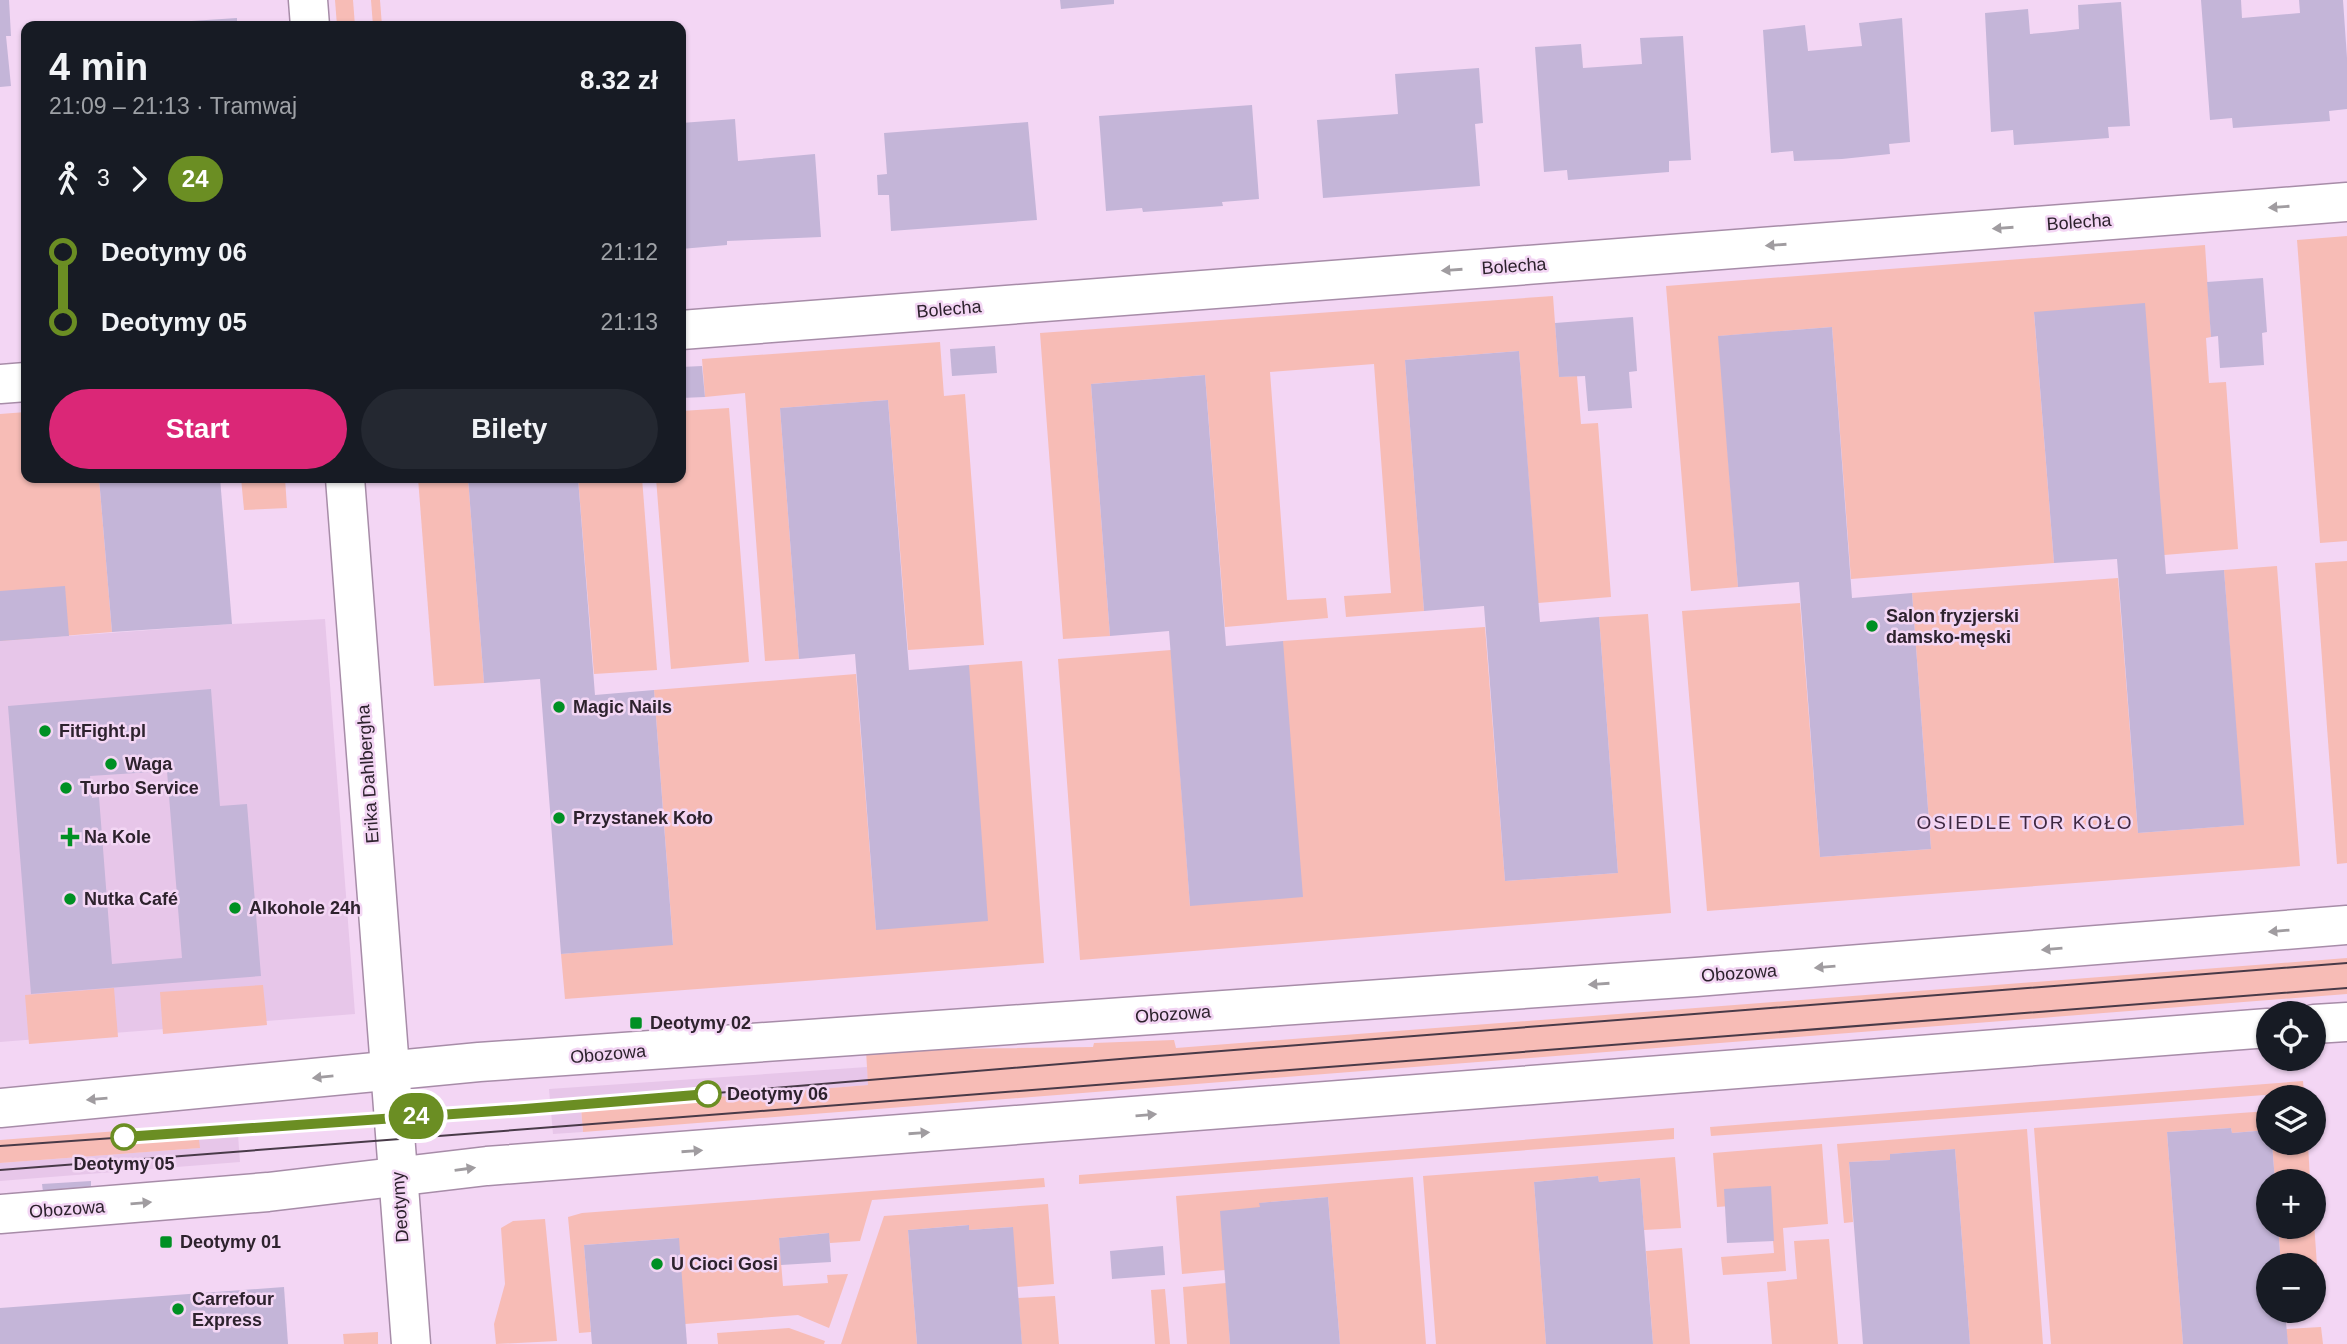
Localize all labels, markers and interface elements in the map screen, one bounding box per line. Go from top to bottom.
text: 4 min [49,46,148,88]
text: 8.32 zł [580,65,658,95]
text: 21:09 – 21:13 · Tramwaj [49,93,297,119]
icon: walk [49,160,87,198]
icon: forward [120,160,158,198]
text: 3 [97,165,110,191]
text: 24 [182,165,209,192]
one-way arrow [2268,202,2290,213]
street label: Bolecha [2046,210,2113,234]
one-way arrow [1992,223,2014,234]
text: Deotymy 06 [101,237,247,267]
text: 21:12 [600,239,658,265]
one-way arrow [1765,240,1787,251]
street label: Bolecha [1481,254,1548,278]
one-way arrow [1441,265,1463,276]
street label: Bolecha [916,296,983,322]
text: Deotymy 05 [101,307,247,337]
text: 21:13 [600,309,658,335]
button: Start [49,389,347,469]
button: Bilety [361,389,658,469]
place label: Salon fryzjerski damsko-męski [1886,606,2019,647]
marker: Salon fryzjerski damsko-męski [1864,618,1880,634]
place label: Magic Nails [573,697,672,717]
marker: Magic Nails [551,699,567,715]
street label: Erika Dahlbergha [353,703,383,844]
place label: FitFight.pl [59,721,146,741]
marker: FitFight.pl [37,723,53,739]
place label: Waga [125,754,173,774]
marker: Waga [103,756,119,772]
place label: Turbo Service [80,778,199,798]
marker: Turbo Service [58,780,74,796]
place label: Przystanek Koło [573,808,713,828]
marker: Przystanek Koło [551,810,567,826]
district label: OSIEDLE TOR KOŁO [1916,812,2134,833]
place label: Na Kole [84,827,151,847]
marker: Na Kole [62,829,78,845]
place label: Nutka Café [84,889,178,909]
marker: Nutka Café [62,891,78,907]
place label: Alkohole 24h [249,898,361,918]
marker: Alkohole 24h [227,900,243,916]
one-way arrow [2268,926,2290,937]
one-way arrow [2041,944,2063,955]
street label: Obozowa [1700,960,1779,986]
one-way arrow [1814,962,1836,973]
one-way arrow [1587,979,1609,990]
street label: Obozowa [1134,1001,1213,1027]
map controls [2256,1001,2326,1323]
button: locate [2256,1001,2326,1071]
place label: Deotymy 02 [650,1013,751,1033]
marker: Deotymy 02 [628,1015,644,1031]
street label: Obozowa [569,1041,648,1067]
one-way arrow [312,1072,334,1083]
marker: Deotymy 06 [695,1081,721,1107]
place label: Deotymy 06 [727,1084,828,1104]
button: layers [2256,1085,2326,1155]
line badge: 24 [384,1093,448,1139]
one-way arrow [85,1094,107,1105]
text: 24 [403,1102,429,1129]
one-way arrow [1135,1109,1157,1120]
marker: Deotymy 05 [111,1124,137,1150]
one-way arrow [908,1127,930,1138]
one-way arrow [681,1145,703,1156]
place label: Deotymy 05 [73,1154,175,1174]
one-way arrow [454,1163,476,1174]
button: + [2256,1169,2326,1239]
street label: Deotymy [388,1171,412,1243]
street label: Obozowa [28,1196,107,1222]
one-way arrow [131,1197,153,1208]
place label: Deotymy 01 [180,1232,281,1252]
marker: Deotymy 01 [158,1234,174,1250]
button: − [2256,1253,2326,1323]
place label: U Cioci Gosi [671,1254,778,1274]
marker: U Cioci Gosi [649,1256,665,1272]
place label: Carrefour Express [192,1289,274,1330]
marker: Carrefour Express [170,1301,186,1317]

